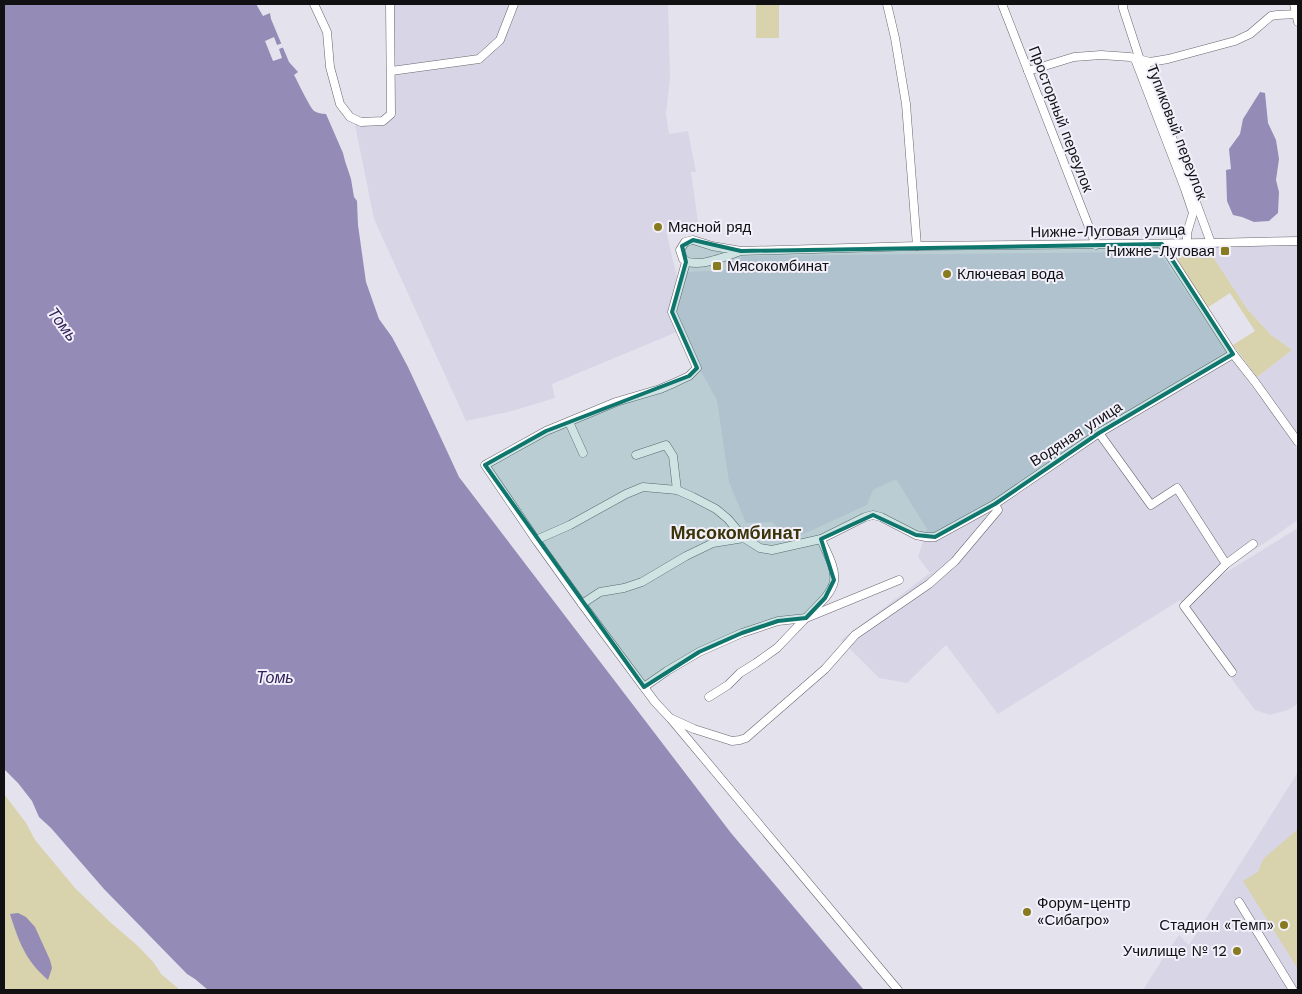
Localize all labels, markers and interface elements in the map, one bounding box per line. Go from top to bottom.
street label: Просторный переулок [1025,43,1097,195]
street label: Тупиковый переулок [1143,62,1211,203]
place label: Мясной ряд [668,218,752,236]
marker: Мясной ряд [652,221,664,233]
street label: Нижне-Луговая улица [1030,221,1186,241]
place label: Нижне-Луговая [1106,242,1215,260]
marker: Нижне-Луговая [1219,245,1231,257]
place label: Мясокомбинат [727,257,829,275]
marker: Мясокомбинат [711,260,723,272]
place label: Ключевая вода [957,265,1065,283]
marker: Ключевая вода [941,268,953,280]
water label: Томь [44,304,81,345]
street label: Водяная улица [1027,397,1126,470]
district label: Мясокомбинат [671,522,802,543]
water label: Томь [256,668,294,687]
place label: Форум-центр «Сибагро» [1037,894,1130,929]
marker: Форум-центр «Сибагро» [1021,906,1033,918]
place label: Стадион «Темп» [1159,916,1274,934]
marker: Стадион «Темп» [1278,919,1290,931]
place label: Училище № 12 [1123,942,1227,960]
marker: Училище № 12 [1231,945,1243,957]

